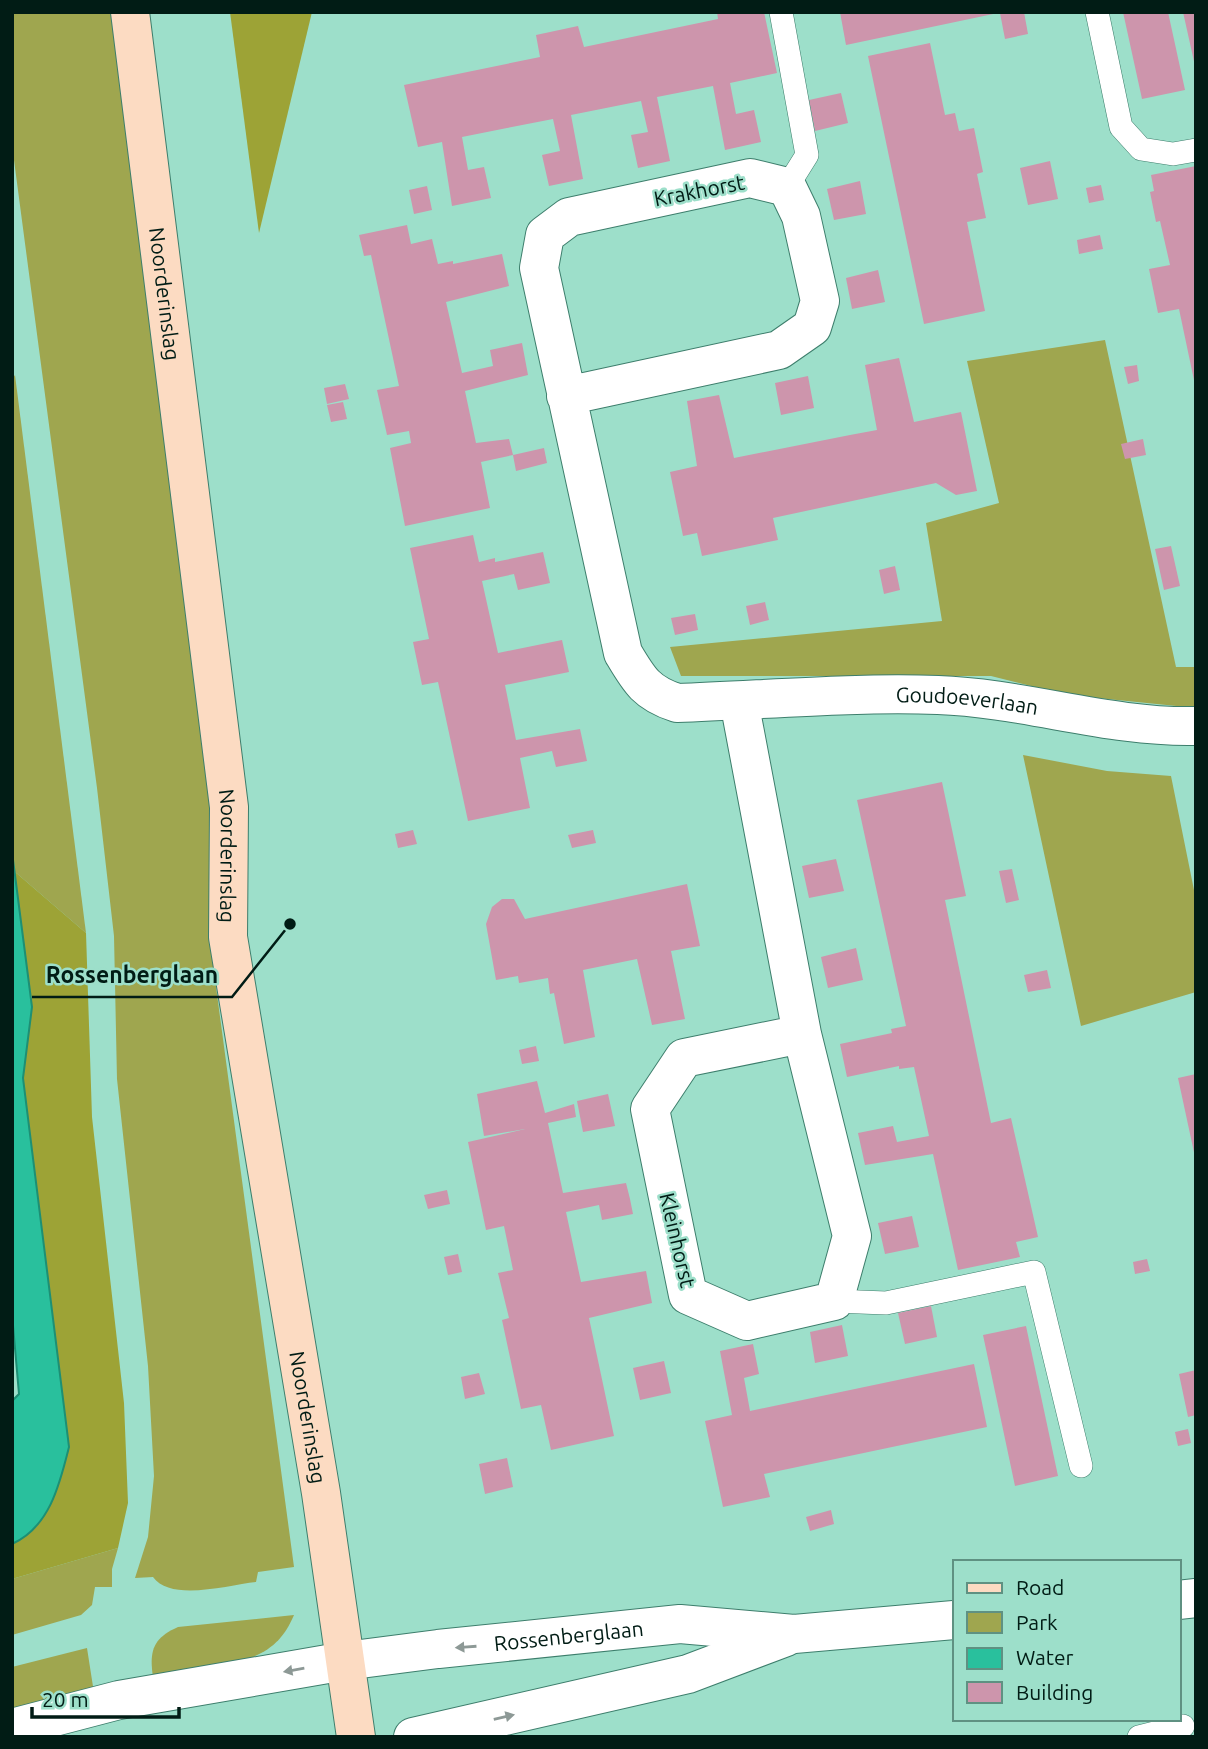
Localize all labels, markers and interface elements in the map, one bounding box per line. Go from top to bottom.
street label: Krakhorst [652,169,746,211]
street label: Noorderinslag [145,226,185,362]
street label: Goudoeverlaan [896,682,1040,719]
street label: Noorderinslag [215,787,241,923]
callout: Rossenberglaan [32,953,232,997]
text: Rossenberglaan [46,962,218,987]
street label: Kleinhorst [655,1190,701,1290]
street label: Noorderinslag [285,1349,331,1485]
legend [953,1560,1180,1721]
text: Road [1016,1575,1064,1599]
text: Park [1016,1610,1058,1634]
street label: Rossenberglaan [493,1616,645,1655]
one-way arrow [454,1642,476,1653]
text: Water [1016,1645,1074,1669]
one-way arrow [283,1664,305,1675]
scale bar [32,1676,178,1720]
text: Building [1016,1680,1093,1704]
text: 20 m [42,1687,89,1711]
one-way arrow [493,1711,515,1722]

